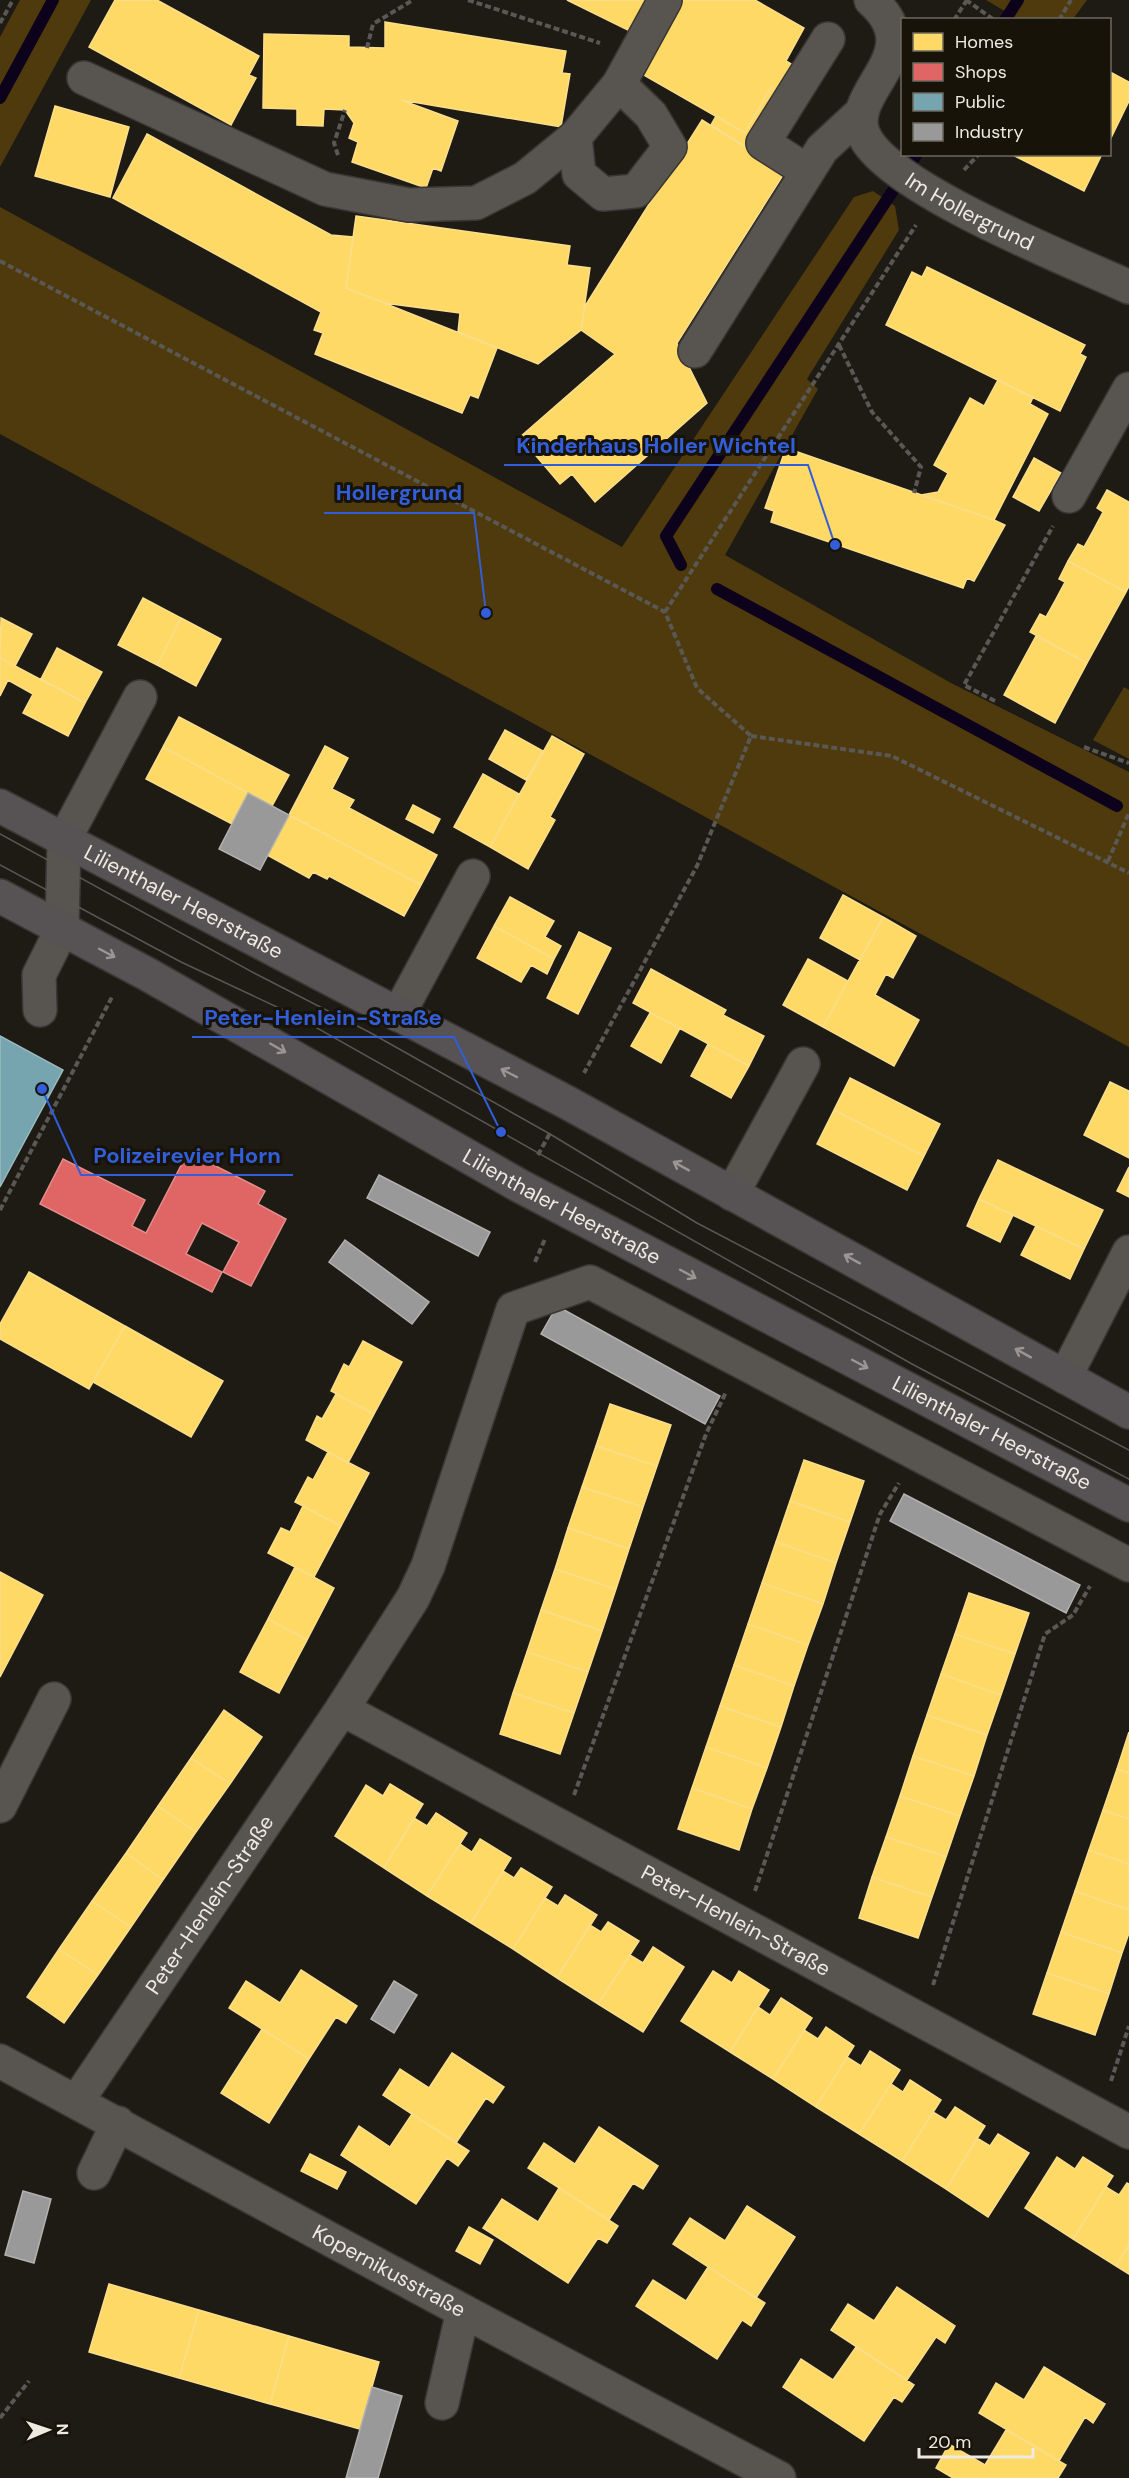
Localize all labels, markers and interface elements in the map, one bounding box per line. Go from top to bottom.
legend [901,18,1111,156]
text: Homes [955,30,1013,54]
text: Shops [955,60,1007,84]
text: Public [955,90,1006,114]
text: Industry [955,120,1024,144]
street label: Im Hollergrund [900,166,1038,257]
callout: Kinderhaus Holler Wichtel [504,425,808,465]
text: Kinderhaus Holler Wichtel [516,431,796,460]
callout: Hollergrund [324,473,474,513]
text: Hollergrund [336,478,462,507]
street label: Lilienthaler Heerstraße [79,838,288,965]
one-way arrow [98,948,116,959]
callout: Peter-Henlein-Straße [192,997,454,1037]
text: Peter-Henlein-Straße [204,1003,442,1032]
one-way arrow [269,1042,286,1054]
one-way arrow [501,1067,518,1079]
callout: Polizeirevier Horn [81,1135,293,1175]
text: Polizeirevier Horn [93,1141,281,1170]
street label: Lilienthaler Heerstraße [458,1142,666,1271]
one-way arrow [673,1159,690,1171]
one-way arrow [843,1253,860,1265]
one-way arrow [678,1269,696,1280]
one-way arrow [1014,1347,1032,1358]
one-way arrow [851,1359,869,1370]
street label: Lilienthaler Heerstraße [888,1370,1096,1497]
street label: Peter-Henlein-Straße [139,1809,280,2000]
street label: Peter-Henlein-Straße [636,1858,835,1983]
street label: Kopernikusstraße [307,2218,471,2324]
north arrow [18,2400,78,2460]
scale bar [919,2421,1033,2459]
text: N [52,2423,73,2436]
text: 20 m [928,2430,971,2454]

